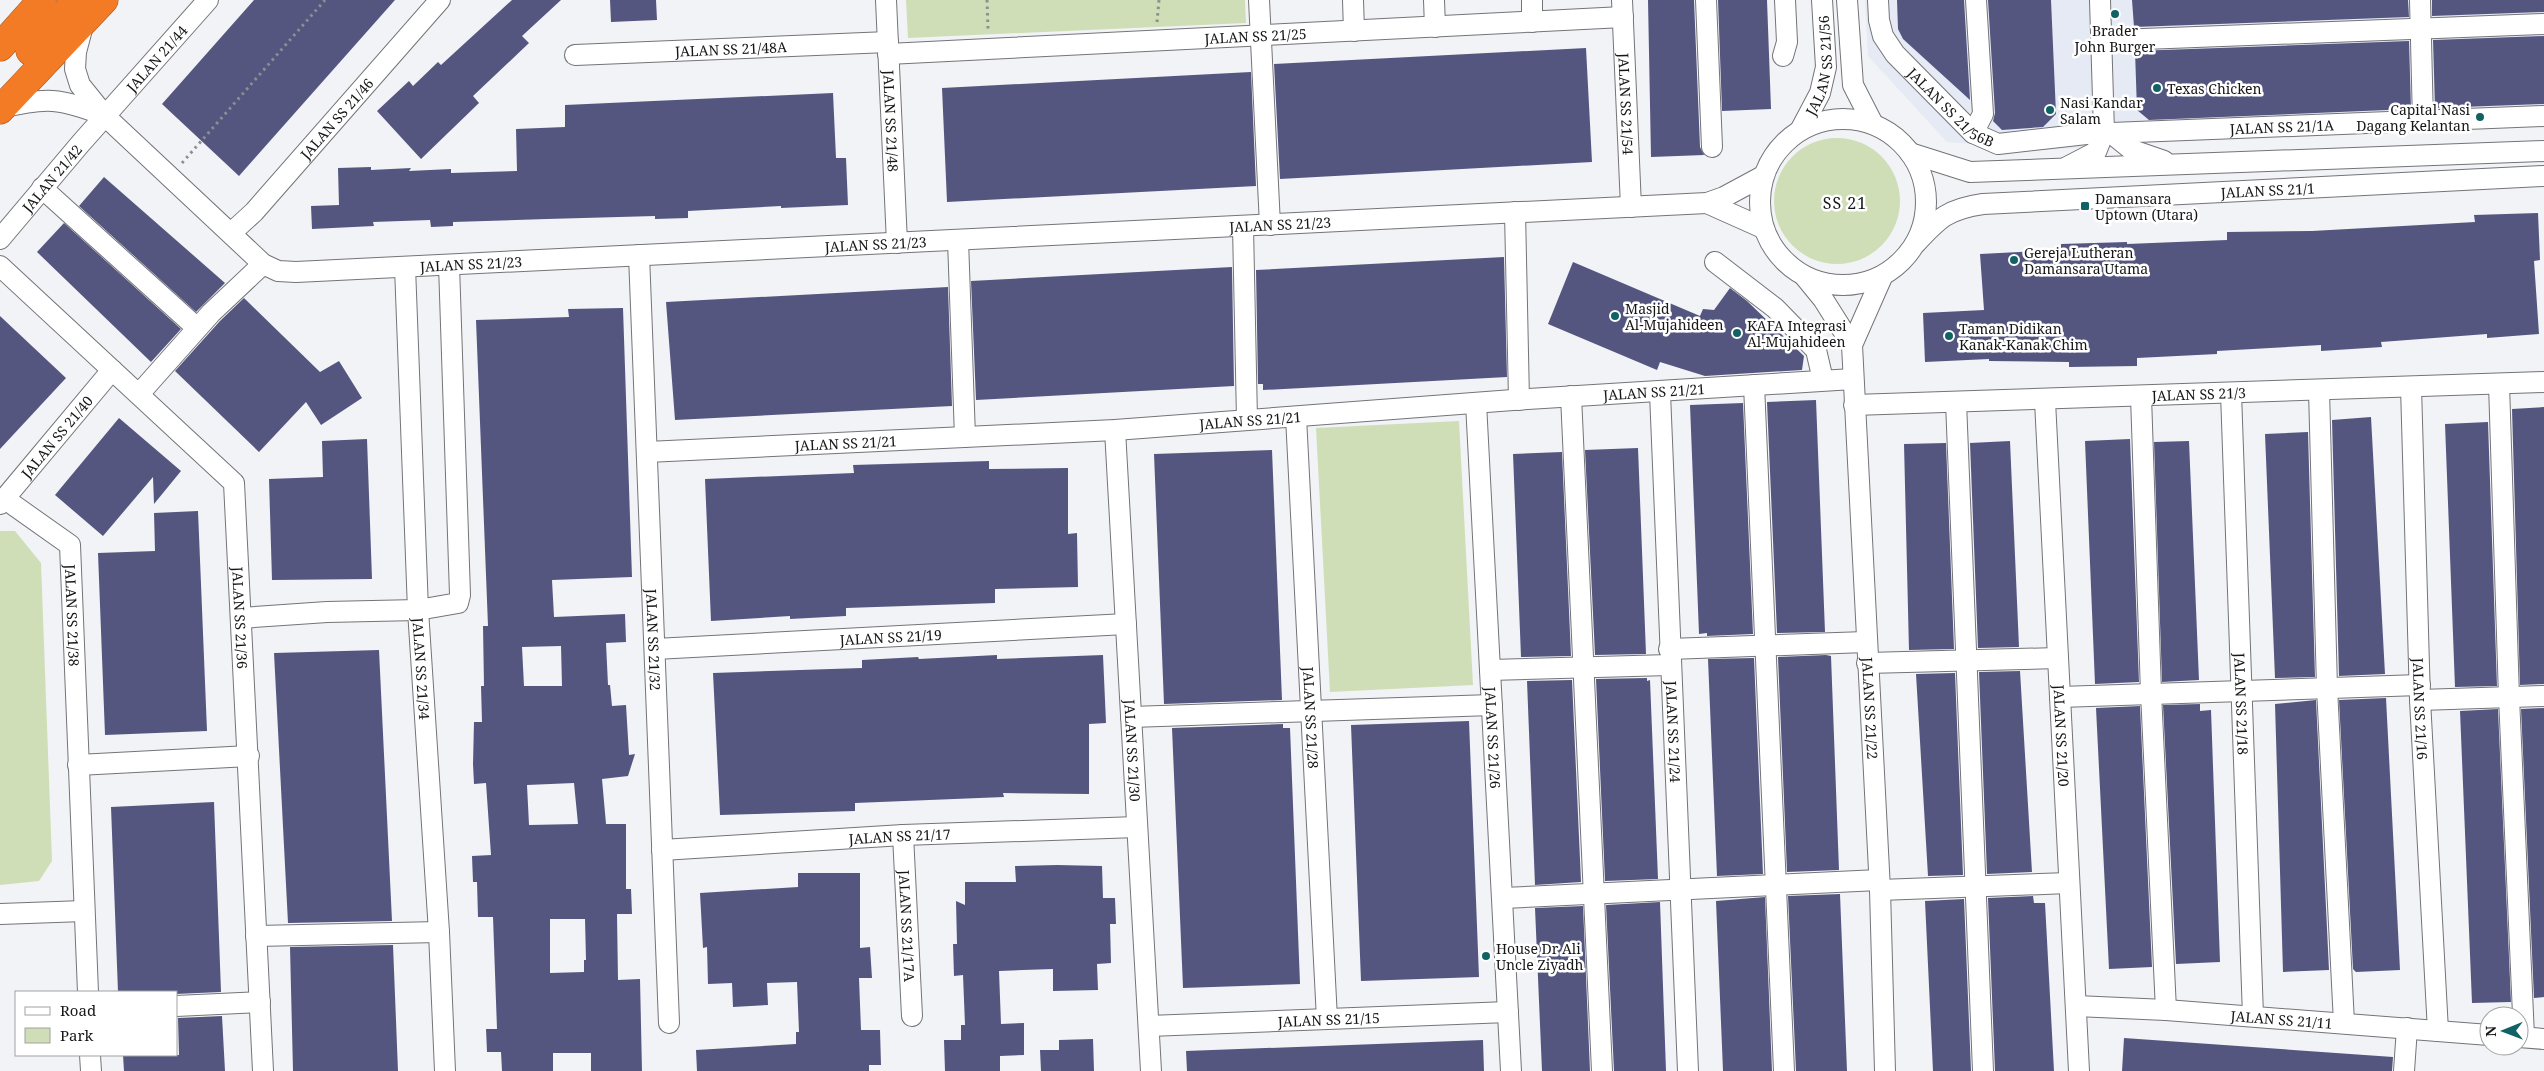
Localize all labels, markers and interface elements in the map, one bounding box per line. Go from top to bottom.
marker: Brader John Burger [2109,8,2121,20]
street label: JALAN SS 21/56 [1800,15,1836,119]
street label: JALAN 21/44 [121,21,191,96]
place label: Brader John Burger [2074,21,2156,56]
street label: JALAN SS 21/25 [1203,23,1307,48]
street label: JALAN SS 21/48A [674,37,787,60]
street label: JALAN SS 21/54 [1615,52,1638,155]
street label: JALAN SS 21/56B [1903,62,1997,151]
street label: JALAN SS 21/48 [880,68,903,172]
street label: JALAN SS 21/46 [295,73,377,164]
place label: Texas Chicken [2167,79,2262,98]
marker: Texas Chicken [2151,82,2163,94]
place label: Nasi Kandar Salam [2060,93,2143,128]
place label: Capital Nasi Dagang Kelantan [2356,100,2471,135]
marker: Nasi Kandar Salam [2044,104,2056,116]
marker: Capital Nasi Dagang Kelantan [2474,111,2486,123]
street label: JALAN SS 21/1A [2228,115,2334,138]
street label: JALAN 21/42 [17,140,86,217]
street label: JALAN SS 21/1 [2219,178,2315,202]
place label: Damansara Uptown (Utara) [2095,189,2198,224]
district label: SS 21 [1823,192,1867,214]
marker: Damansara Uptown (Utara) [2079,200,2091,212]
street label: JALAN SS 21/23 [1228,212,1332,236]
street label: JALAN SS 21/23 [823,232,927,256]
place label: Gereja Lutheran Damansara Utama [2024,243,2148,278]
street label: JALAN SS 21/23 [419,251,523,275]
marker: Gereja Lutheran Damansara Utama [2008,254,2020,266]
place label: Masjid Al-Mujahideen [1625,299,1724,334]
marker: Masjid Al-Mujahideen [1609,310,1621,322]
place label: KAFA Integrasi Al-Mujahideen [1747,316,1847,351]
place label: Taman Didikan Kanak-Kanak Chim [1959,319,2088,354]
marker: KAFA Integrasi Al-Mujahideen [1731,327,1743,339]
marker: Taman Didikan Kanak-Kanak Chim [1943,330,1955,342]
street label: JALAN SS 21/21 [1602,379,1706,404]
street label: JALAN SS 21/3 [2150,382,2246,405]
street label: JALAN SS 21/40 [16,391,97,482]
street label: JALAN SS 21/21 [1198,407,1302,433]
street label: JALAN SS 21/21 [793,431,897,455]
street label: JALAN SS 21/38 [61,563,84,667]
street label: JALAN SS 21/36 [229,565,253,669]
street label: JALAN SS 21/32 [643,587,666,691]
street label: JALAN SS 21/34 [409,616,435,720]
street label: JALAN SS 21/19 [838,624,942,649]
street label: JALAN SS 21/18 [2231,651,2253,755]
street label: JALAN SS 21/22 [1859,656,1883,760]
street label: JALAN SS 21/16 [2409,657,2433,761]
street label: JALAN SS 21/28 [1299,665,1324,769]
street label: JALAN SS 21/24 [1662,679,1686,783]
street label: JALAN SS 21/20 [2050,683,2074,787]
street label: JALAN SS 21/26 [1481,685,1506,789]
street label: JALAN SS 21/30 [1121,698,1145,802]
street label: JALAN SS 21/17 [847,824,951,848]
street label: JALAN SS 21/17A [895,869,920,982]
place label: House Dr Ali Uncle Ziyadh [1496,939,1584,974]
marker: House Dr Ali Uncle Ziyadh [1480,950,1492,962]
legend [15,991,178,1056]
text: Road [60,1000,96,1020]
street label: JALAN SS 21/11 [2229,1005,2333,1032]
north arrow [2479,1006,2529,1056]
street label: JALAN SS 21/15 [1277,1008,1380,1031]
text: Park [60,1025,94,1045]
text: N [2481,1026,2500,1037]

